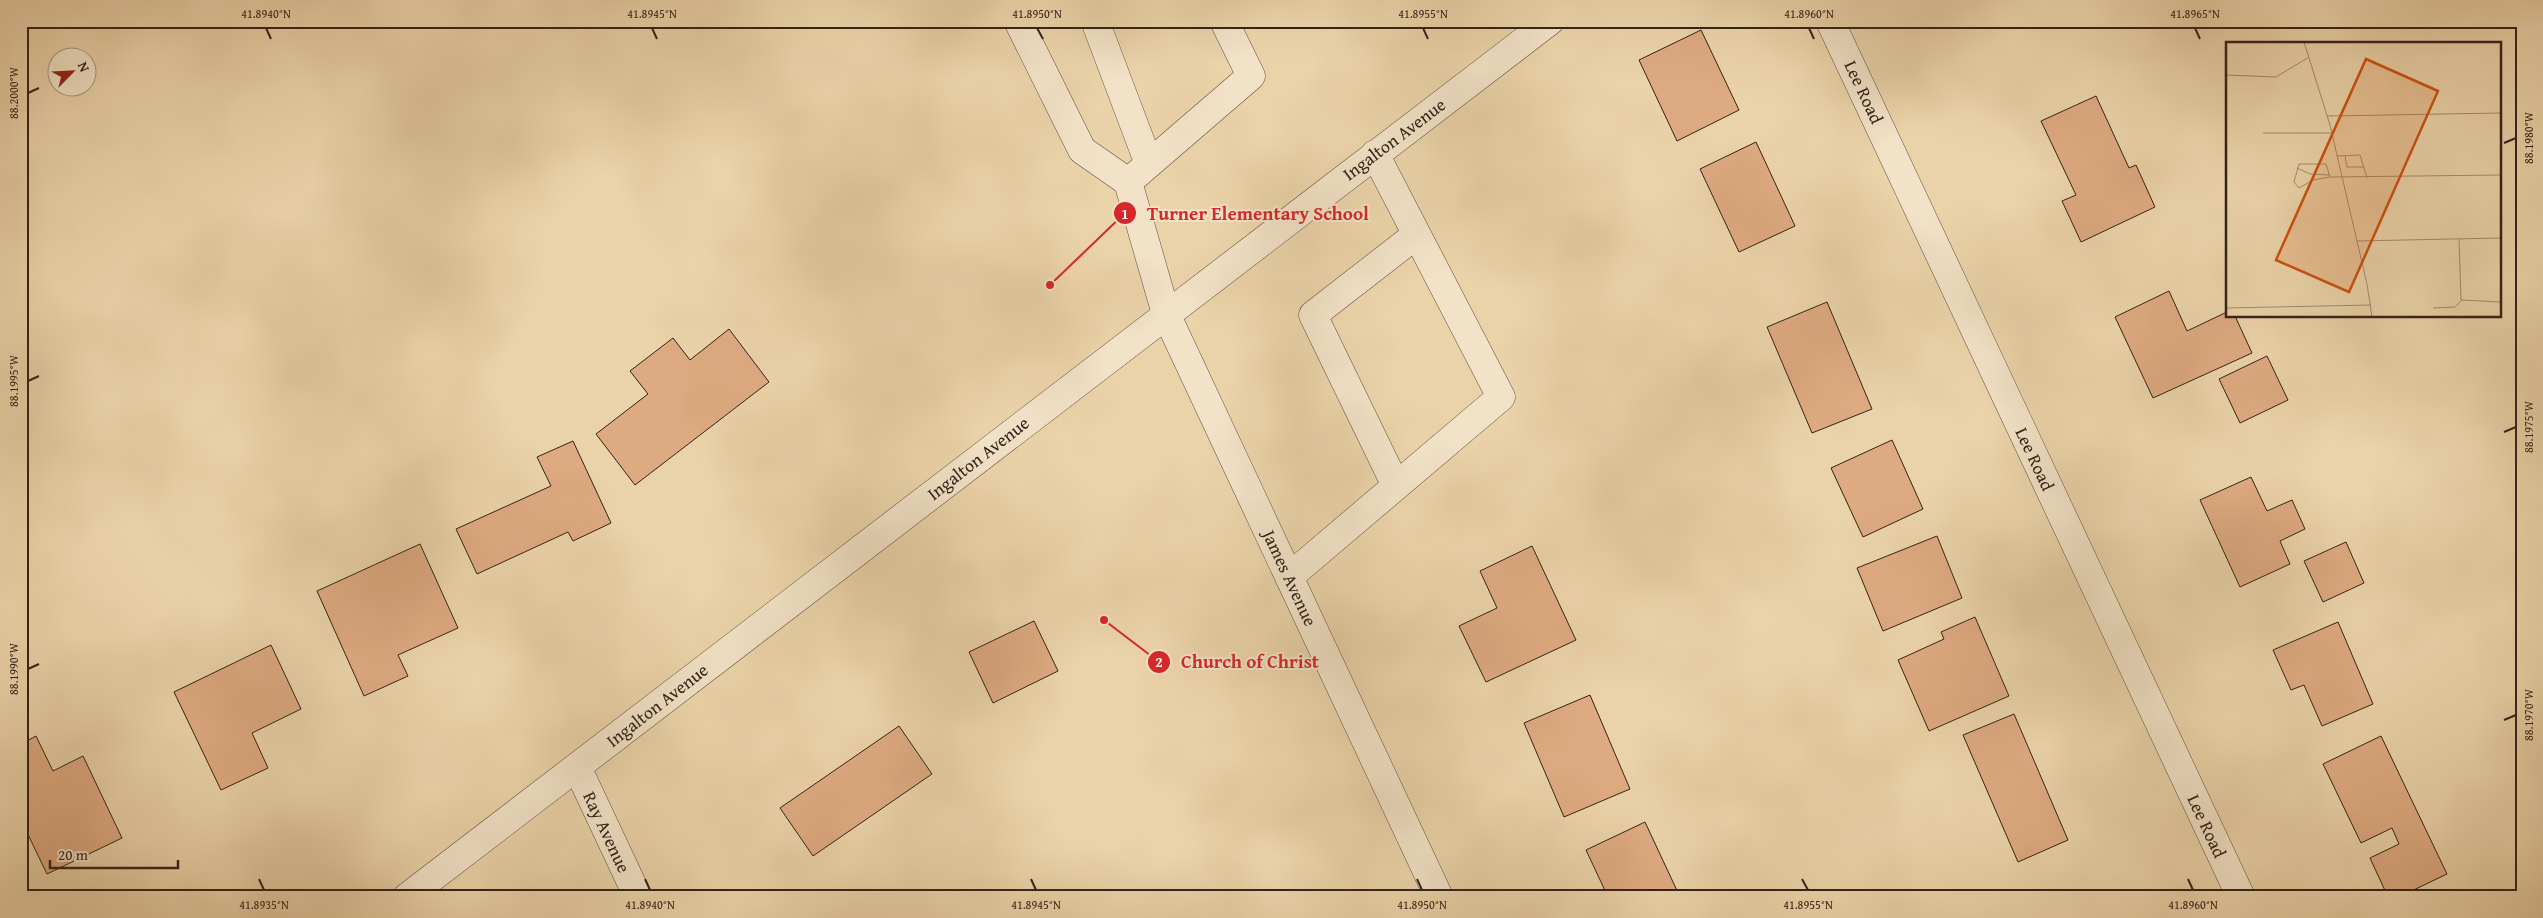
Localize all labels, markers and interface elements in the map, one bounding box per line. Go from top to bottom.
text: 41.8940°N [241,5,291,22]
text: 41.8945°N [627,5,677,22]
text: 41.8950°N [1012,5,1062,22]
text: 41.8955°N [1398,5,1448,22]
text: 41.8960°N [1784,5,1834,22]
text: 41.8965°N [2170,5,2220,22]
inset map [2226,42,2500,318]
north arrow [48,48,98,98]
street label: Lee Road [1838,56,1891,129]
text: N [73,58,95,76]
text: 88.2000°W [5,66,22,119]
street label: Ingalton Avenue [1337,91,1451,187]
text: 88.1980°W [2520,111,2537,164]
callout: Turner Elementary School [1112,196,1379,230]
text: Turner Elementary School [1147,199,1369,227]
text: 1 [1121,203,1129,224]
text: 88.1995°W [5,354,22,407]
text: 88.1975°W [2520,400,2537,453]
street label: Ingalton Avenue [921,409,1035,507]
street label: Lee Road [2009,423,2062,496]
street label: James Avenue [1255,523,1324,631]
text: 88.1990°W [5,642,22,695]
callout: Church of Christ [1146,645,1329,679]
text: Church of Christ [1181,647,1320,675]
text: 2 [1155,651,1163,672]
street label: Ingalton Avenue [600,656,714,754]
text: 88.1970°W [2520,688,2537,741]
street label: Ray Avenue [576,787,638,877]
street label: Lee Road [2181,790,2234,863]
scale bar [50,838,178,870]
text: 20 m [58,844,89,865]
text: 41.8935°N [239,896,289,913]
text: 41.8940°N [625,896,675,913]
text: 41.8945°N [1011,896,1061,913]
text: 41.8950°N [1397,896,1447,913]
text: 41.8955°N [1783,896,1833,913]
text: 41.8960°N [2168,896,2218,913]

